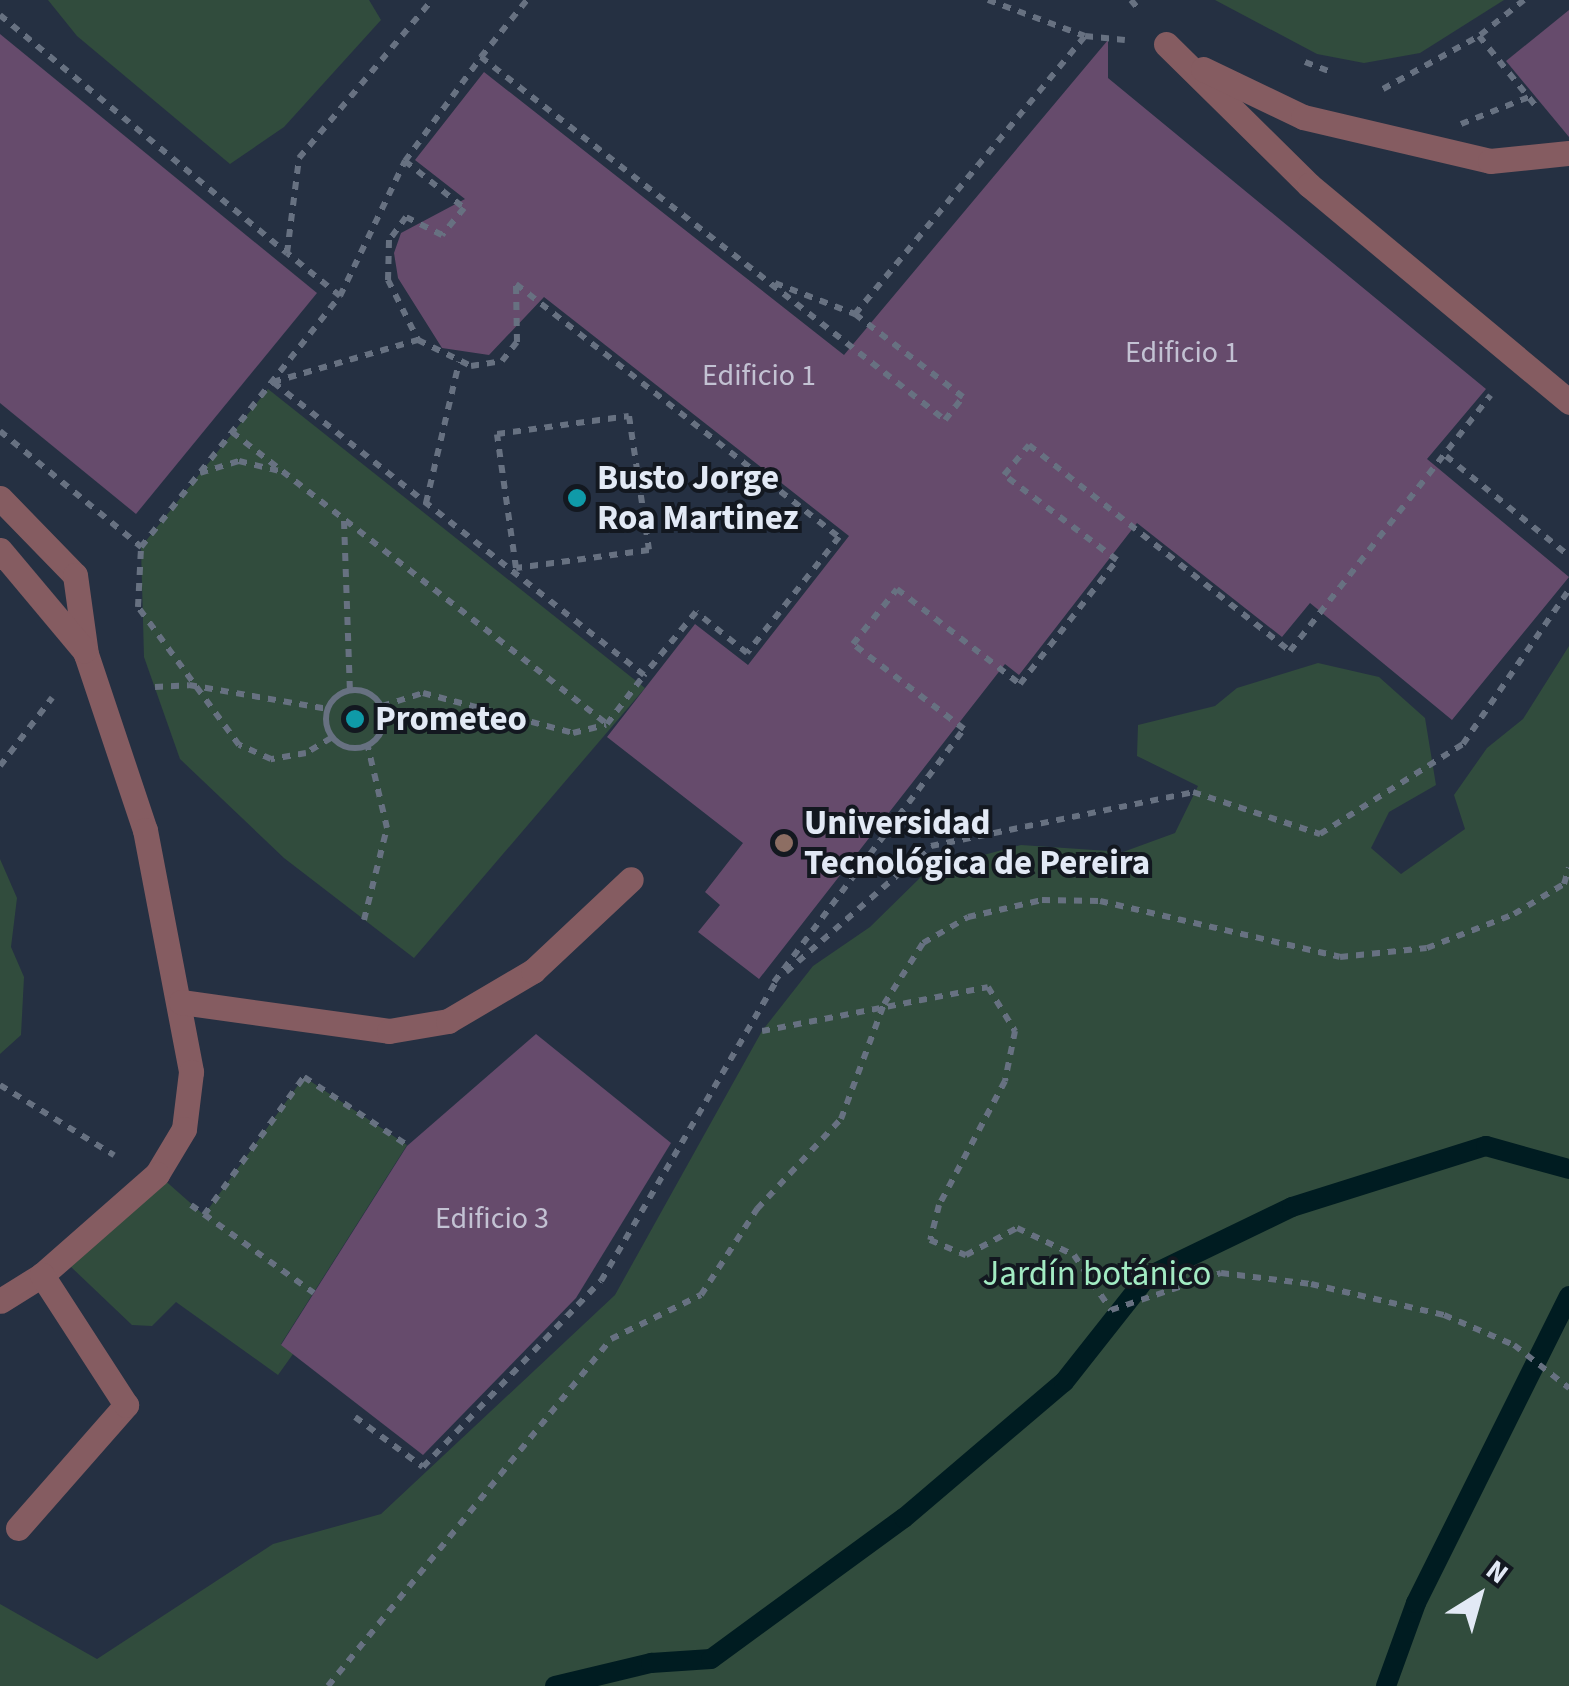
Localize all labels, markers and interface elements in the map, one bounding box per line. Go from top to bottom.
house number: Edificio 1 [1125,335,1239,371]
house number: Edificio 1 [702,358,816,394]
place label: Busto Jorge Roa Martinez [597,457,799,539]
marker: Busto Jorge Roa Martinez [566,487,588,509]
place label: Prometeo [375,698,527,740]
marker: Prometeo [344,708,366,730]
place label: Universidad Tecnológica de Pereira [804,802,1150,884]
marker: Universidad Tecnológica de Pereira [773,832,795,854]
house number: Edificio 3 [435,1201,549,1237]
park label: Jardín botánico [983,1253,1211,1295]
north arrow [1429,1546,1529,1646]
text: N [1478,1550,1517,1594]

